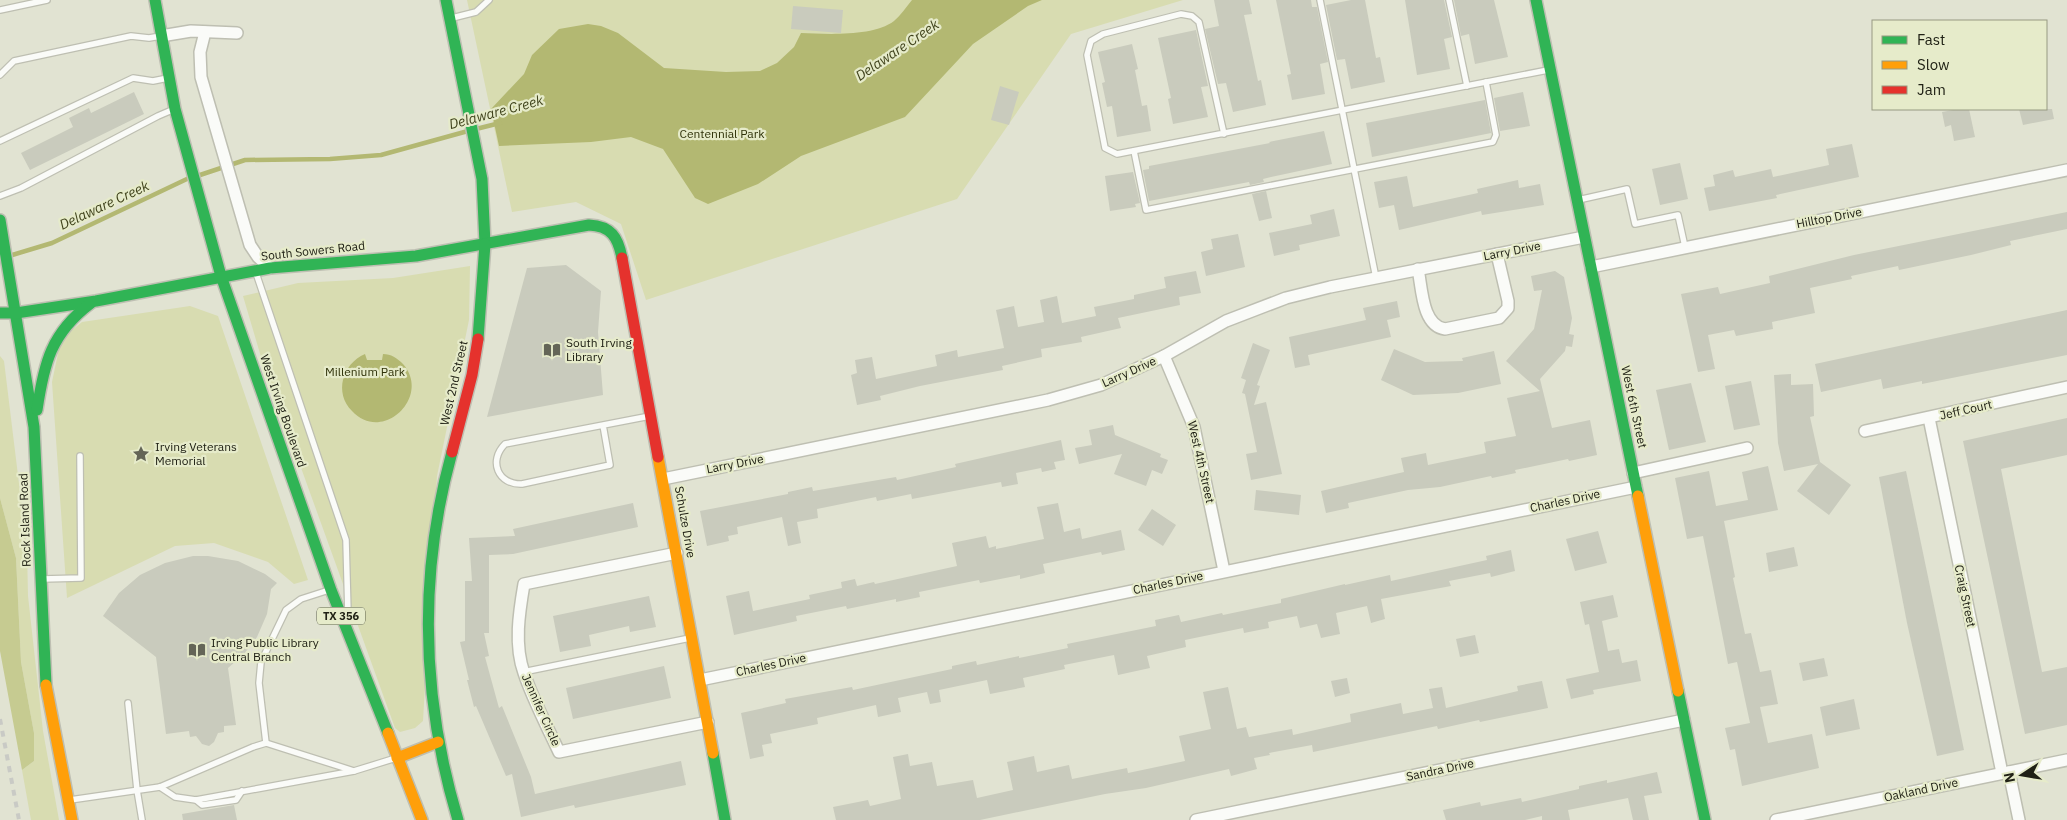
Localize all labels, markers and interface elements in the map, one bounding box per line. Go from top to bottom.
water label: Delaware Creek [852,15,943,85]
legend [1872,20,2047,110]
text: Fast [1917,30,1945,49]
text: Slow [1917,55,1950,74]
text: Jam [1917,80,1946,99]
water label: Delaware Creek [447,91,546,133]
park label: Centennial Park [679,126,765,141]
water label: Delaware Creek [56,176,152,234]
street label: Hilltop Drive [1795,204,1863,231]
street label: South Sowers Road [260,238,366,263]
street label: Larry Drive [1482,238,1542,263]
place label: South Irving Library [566,335,632,364]
street label: West 2nd Street [436,339,471,427]
library icon: South Irving Library [542,340,562,360]
street label: West Irving Boulevard [257,352,310,469]
street label: Larry Drive [1099,353,1159,390]
park label: Millenium Park [325,364,406,379]
street label: West 6th Street [1618,364,1651,449]
street label: Jeff Court [1938,396,1993,423]
street label: West 4th Street [1185,419,1218,504]
place label: Irving Veterans Memorial [155,439,237,468]
place icon: Irving Veterans Memorial [131,444,151,464]
street label: Larry Drive [705,451,765,476]
street label: Rock Island Road [15,473,34,567]
street label: Schulze Drive [672,485,699,559]
street label: Charles Drive [1528,486,1602,515]
street label: Craig Street [1952,563,1979,628]
street label: Charles Drive [1131,568,1205,597]
road number: TX 356 [317,608,365,624]
place label: Irving Public Library Central Branch [211,635,319,664]
library icon: Irving Public Library Central Branch [187,640,207,660]
street label: Charles Drive [734,650,808,679]
street label: Jennifer Circle [519,671,564,749]
north arrow [1997,750,2047,800]
street label: Sandra Drive [1405,755,1475,784]
text: N [1999,771,2019,785]
street label: Oakland Drive [1882,774,1960,805]

